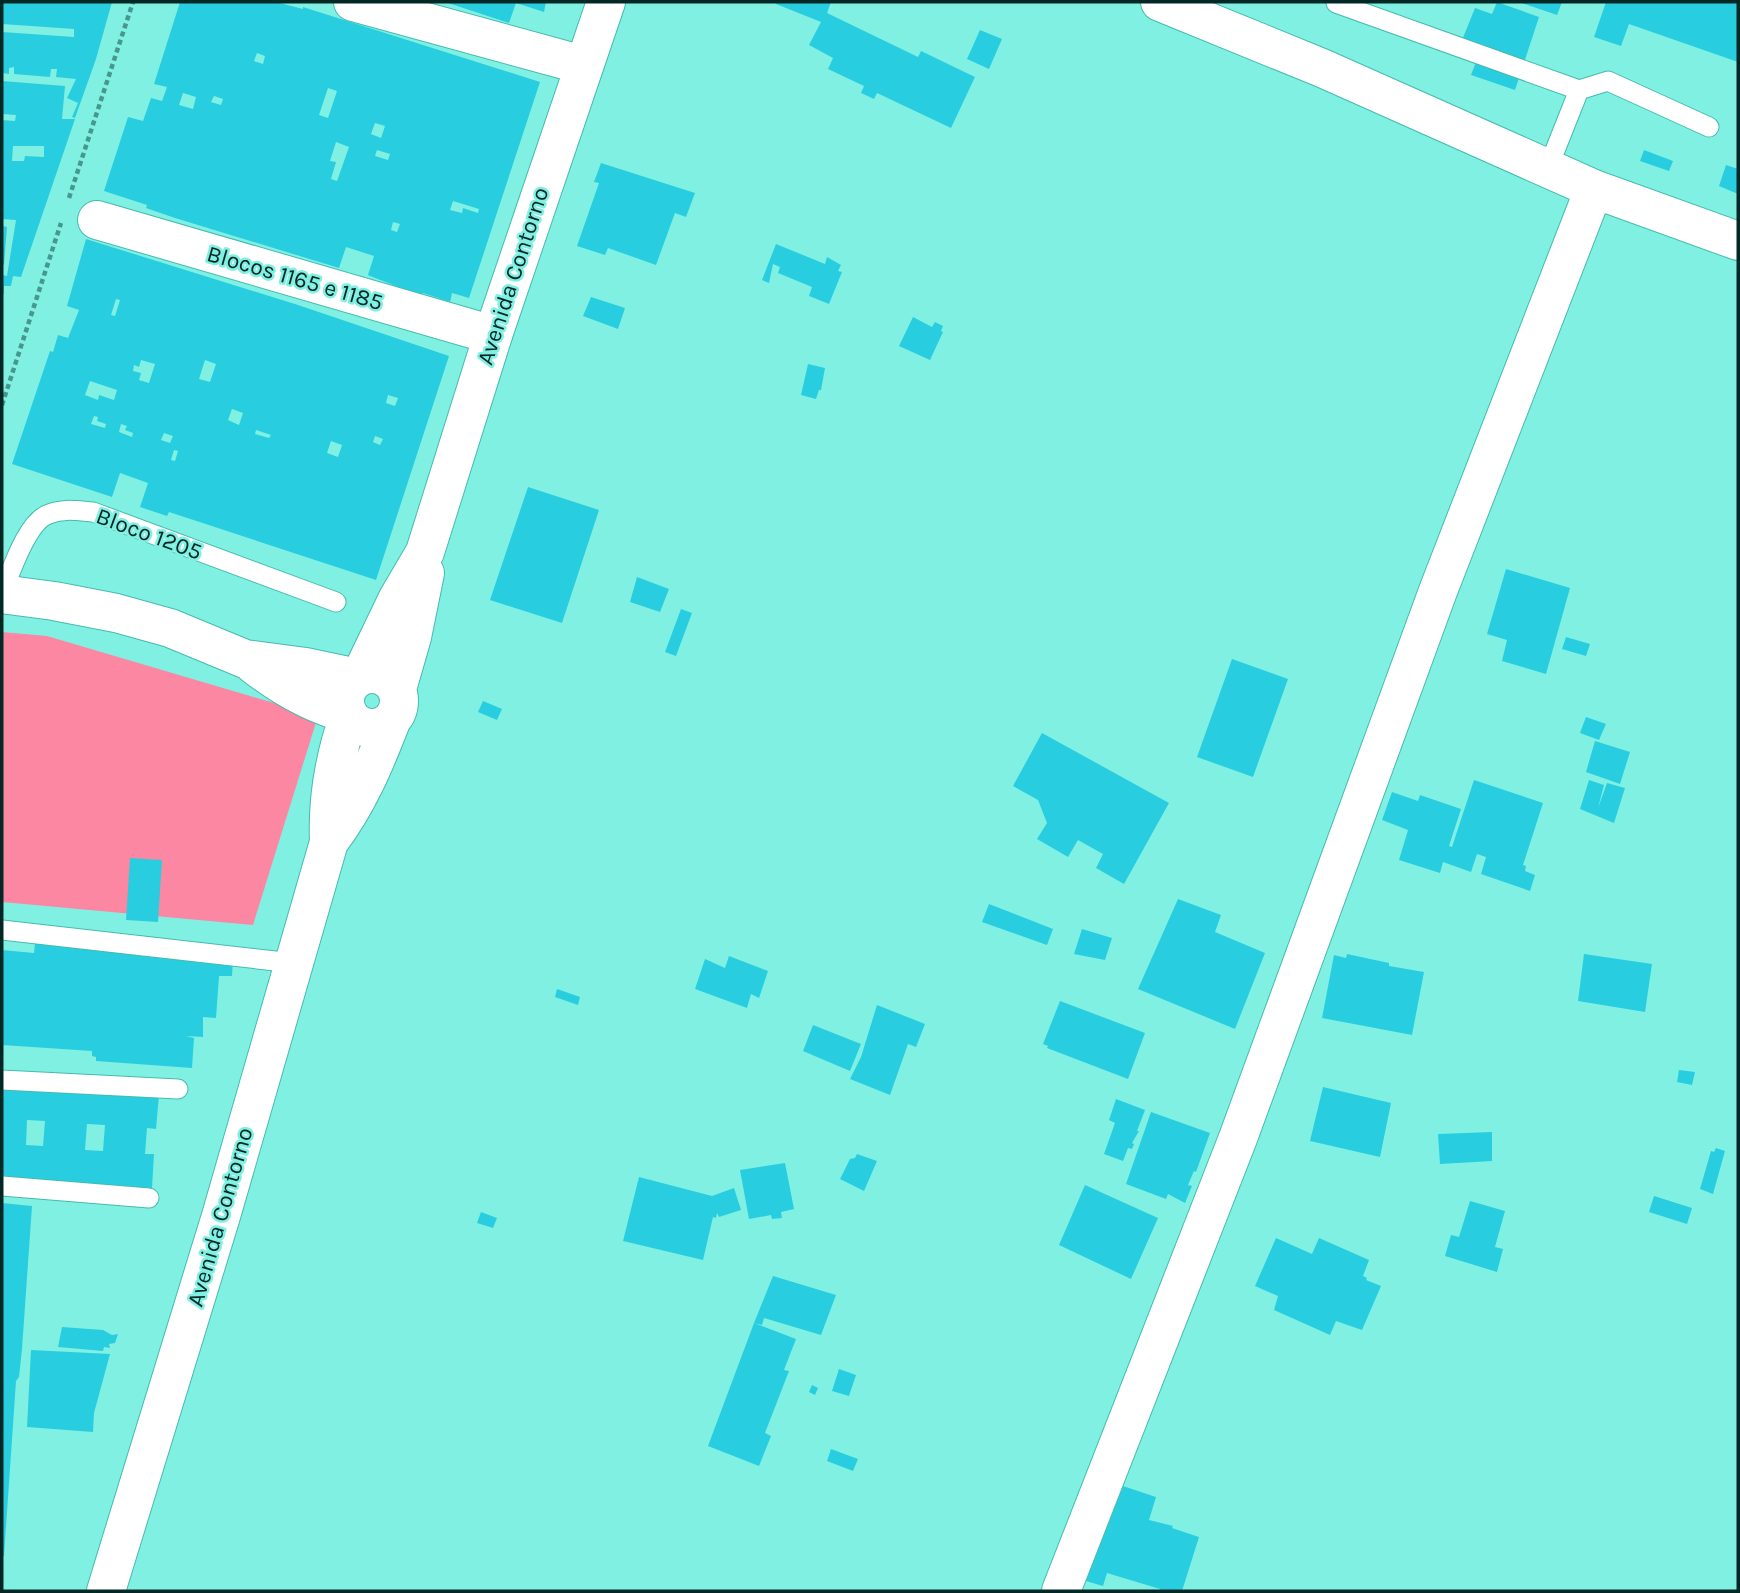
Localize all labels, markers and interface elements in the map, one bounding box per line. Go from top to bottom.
street label: Avenida Contorno [472,184,554,368]
street label: Blocos 1165 e 1185 [204,240,386,316]
street label: Bloco 1205 [92,502,206,566]
street label: Avenida Contorno [182,1124,258,1310]

